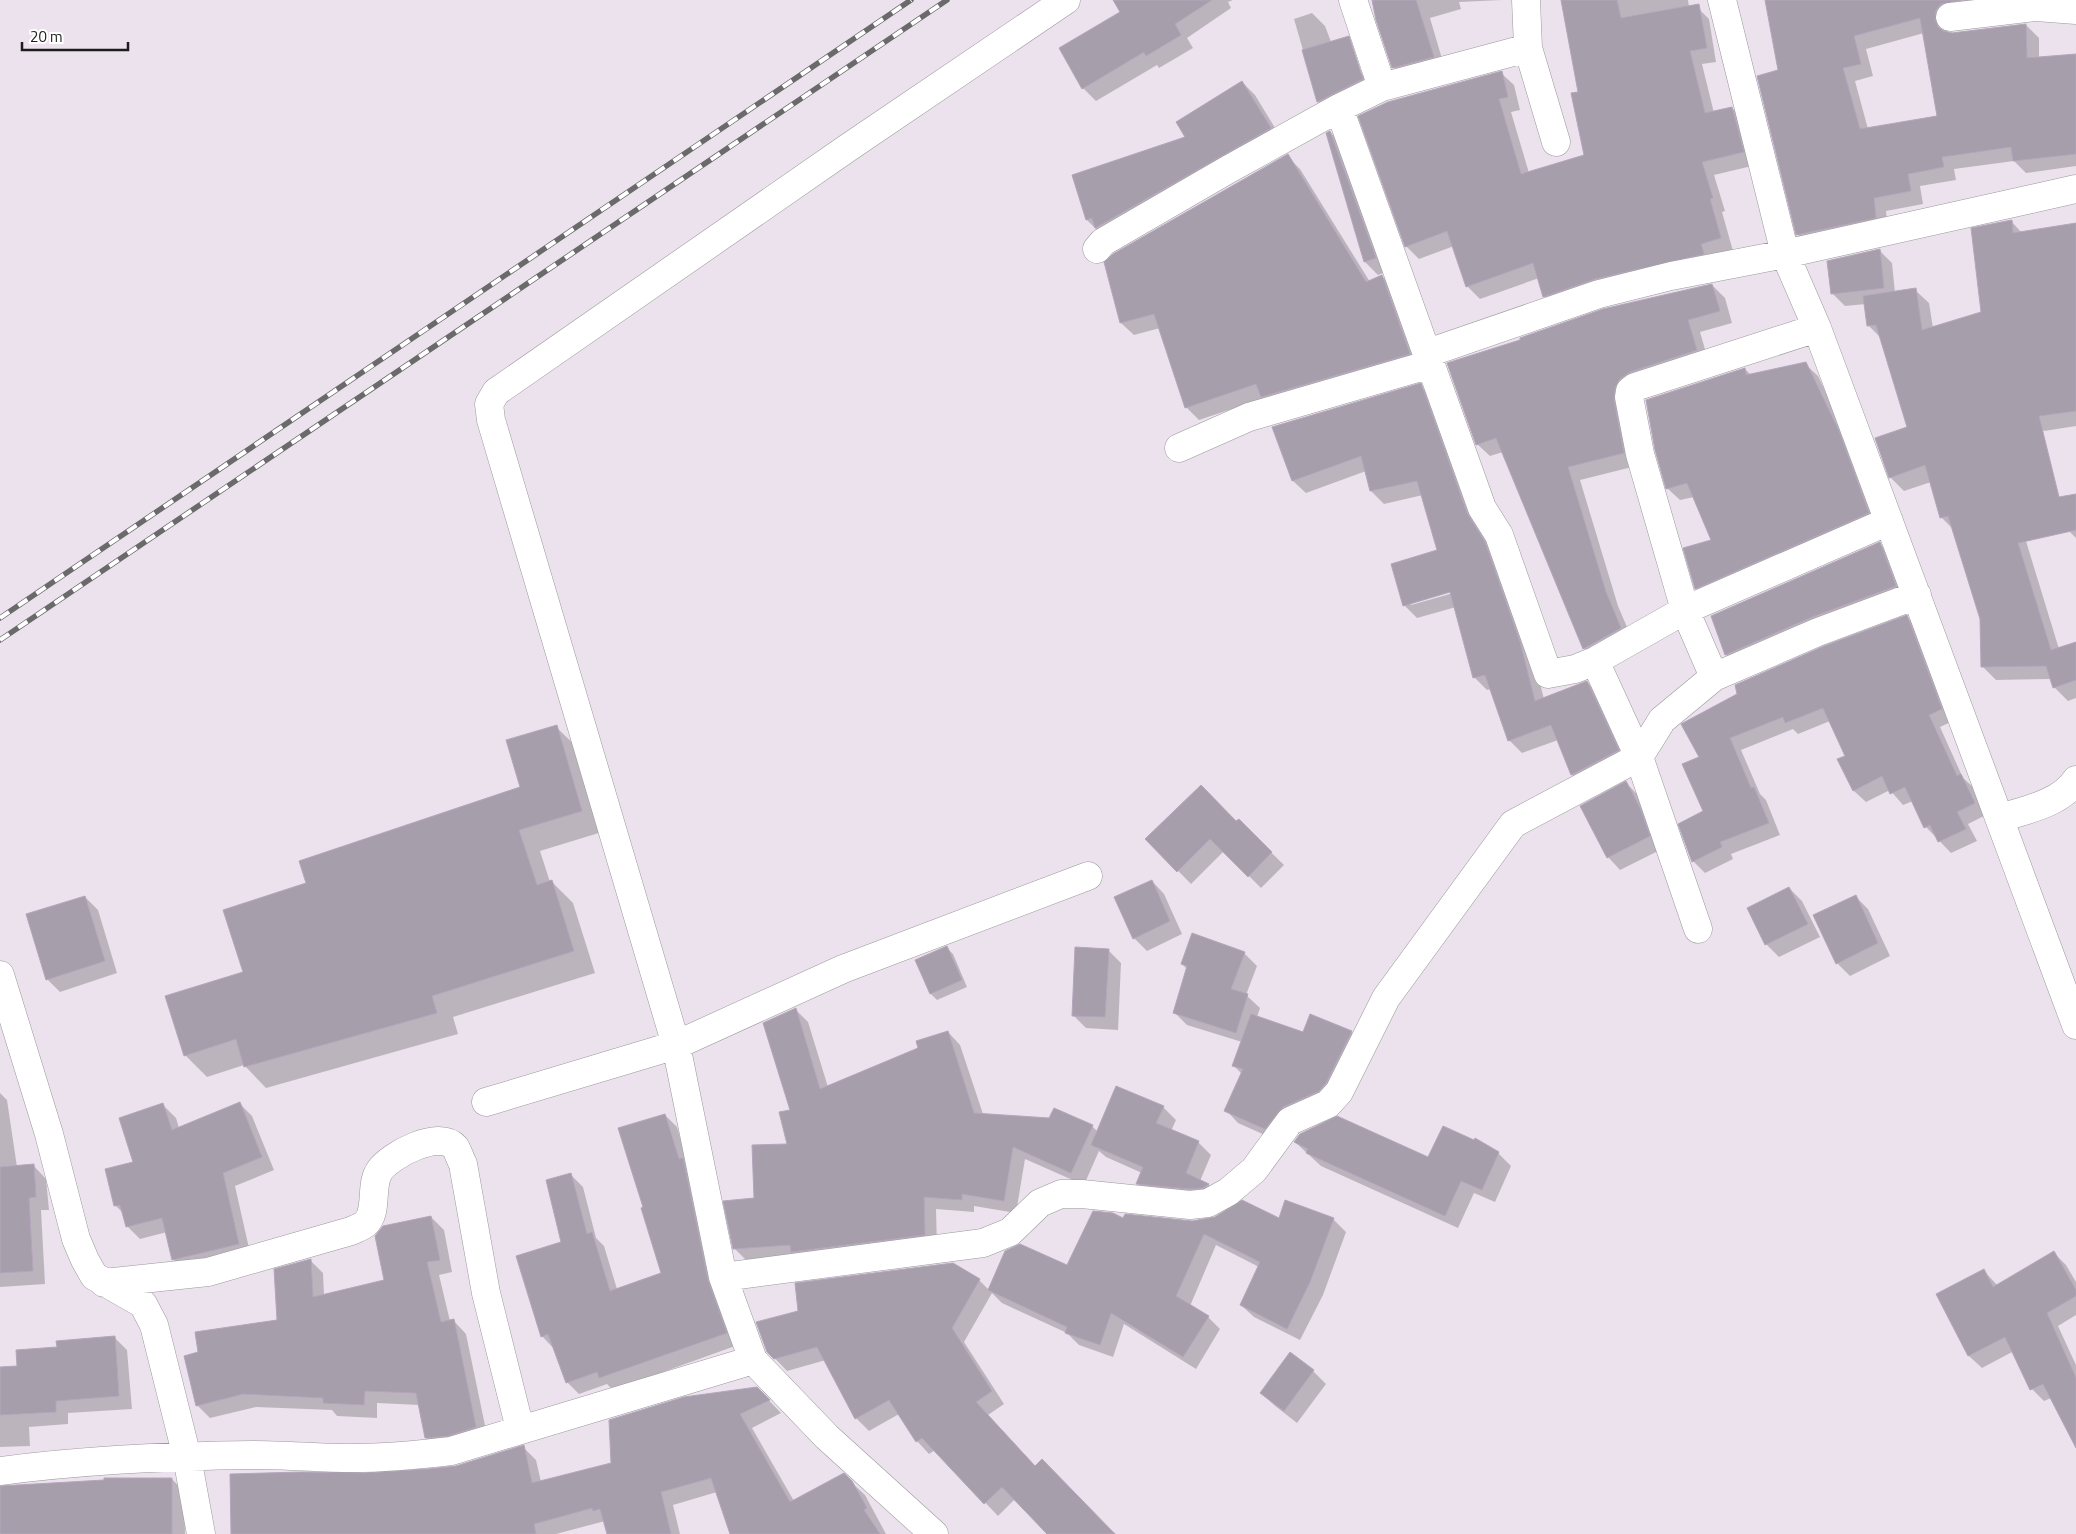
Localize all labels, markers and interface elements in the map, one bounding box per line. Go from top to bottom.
scale bar [22,20,129,52]
text: 20 m [30,25,63,48]

